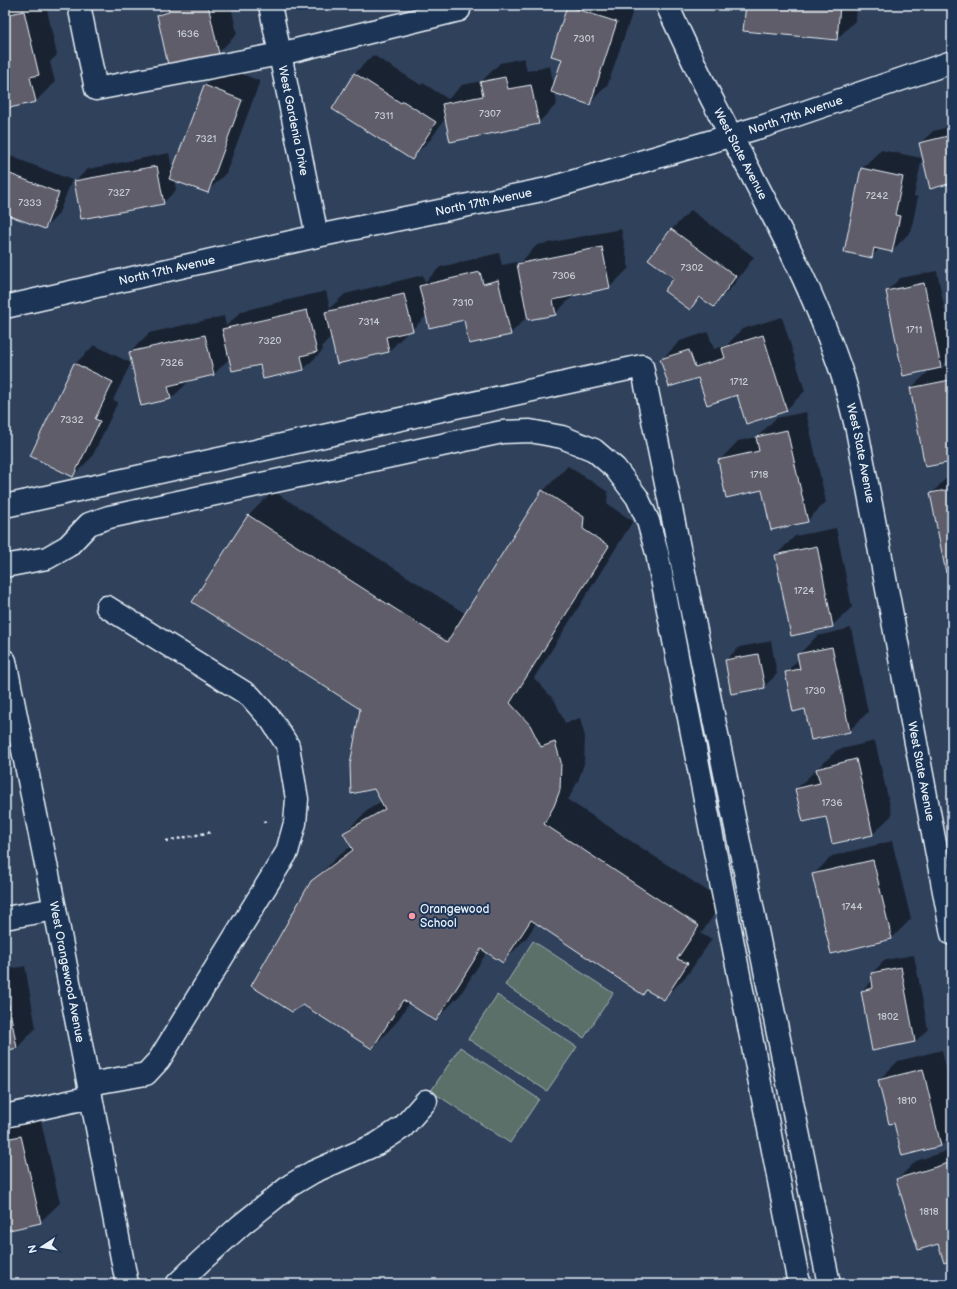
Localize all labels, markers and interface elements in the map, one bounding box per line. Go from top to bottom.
house number: 1636 [177,28,199,40]
house number: 7301 [574,33,595,45]
street label: West Gardenia Drive [275,64,312,177]
street label: North 17th Avenue [747,92,845,138]
street label: West State Avenue [710,105,771,202]
house number: 7307 [479,108,501,120]
house number: 7311 [375,110,394,122]
house number: 7321 [196,133,216,145]
street label: North 17th Avenue [434,185,533,219]
house number: 7327 [108,187,130,199]
house number: 7242 [866,190,888,202]
house number: 7333 [18,197,42,209]
street label: North 17th Avenue [117,252,216,288]
house number: 7302 [681,262,704,274]
house number: 7306 [552,270,576,282]
house number: 7310 [453,297,474,309]
house number: 7314 [358,316,380,328]
house number: 1711 [906,324,922,336]
house number: 7320 [259,335,282,347]
house number: 7326 [160,357,184,369]
house number: 1712 [730,376,748,388]
street label: West State Avenue [843,402,878,504]
house number: 7332 [60,414,84,426]
house number: 1718 [750,469,768,481]
house number: 1724 [794,585,814,597]
house number: 1730 [805,685,826,697]
street label: West State Avenue [905,720,938,823]
house number: 1736 [821,797,843,809]
street label: West Orangewood Avenue [46,900,88,1044]
house number: 1744 [842,901,862,913]
place label: Orangewood School [420,902,489,931]
marker: Orangewood School [407,911,417,921]
house number: 1802 [877,1011,899,1023]
house number: 1810 [897,1095,917,1107]
house number: 1818 [919,1206,939,1218]
north arrow [22,1227,62,1267]
text: N [25,1244,40,1254]

